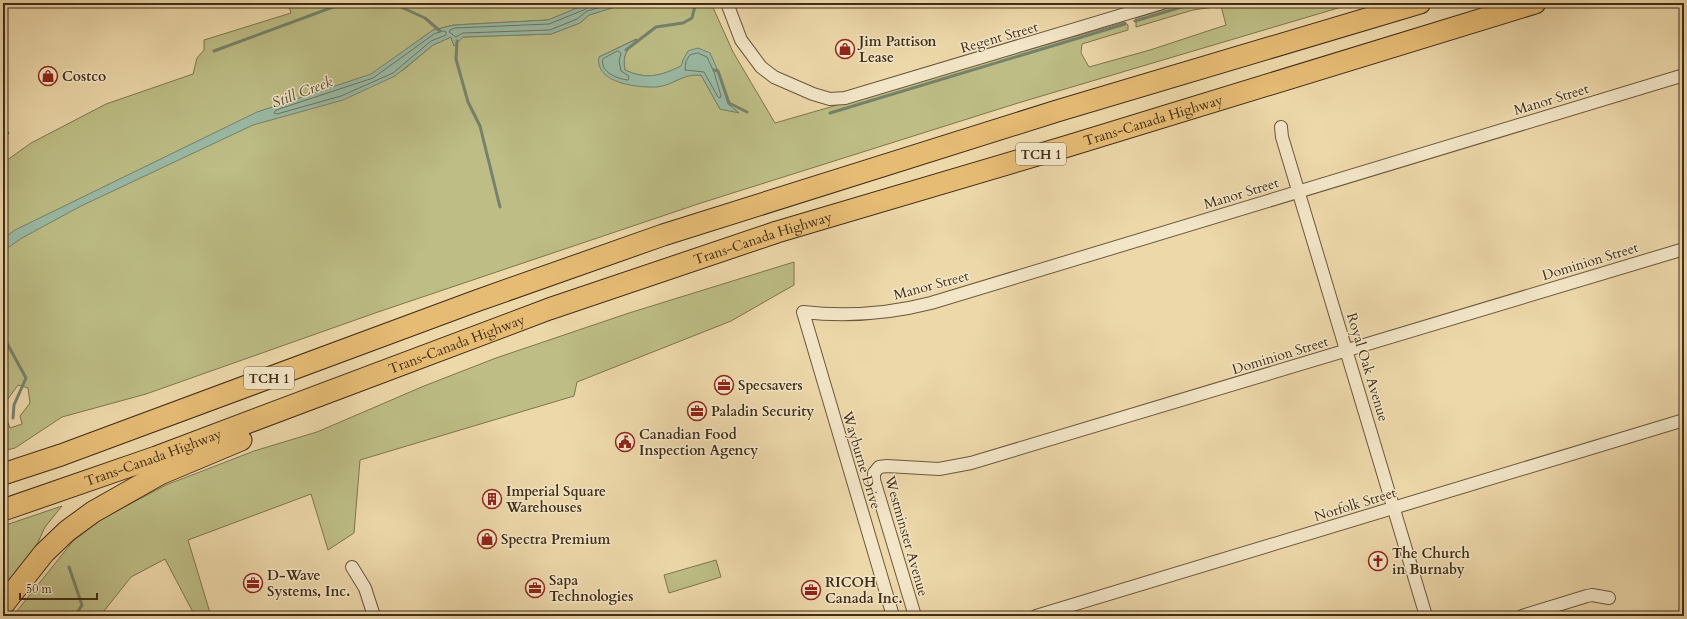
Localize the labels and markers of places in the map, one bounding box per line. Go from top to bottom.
place label: Jim Pattison Lease [857,32,937,67]
shop icon: Jim Pattison Lease [834,38,856,60]
shop icon: Costco [37,65,59,87]
place label: Costco [62,67,106,86]
office icon: Specsavers [713,374,735,396]
place label: Specsavers [738,376,803,395]
office icon: Paladin Security [686,400,708,422]
place label: Paladin Security [711,402,814,421]
place label: Canadian Food Inspection Agency [639,425,758,460]
public building icon: Canadian Food Inspection Agency [614,431,636,453]
place label: Imperial Square Warehouses [505,482,606,517]
building icon: Imperial Square Warehouses [481,488,503,510]
shop icon: Spectra Premium [476,528,498,550]
place label: Spectra Premium [501,530,611,549]
place label: The Church in Burnaby [1392,544,1470,579]
church icon: The Church in Burnaby [1367,550,1389,572]
place label: D-Wave Systems, Inc. [267,566,350,601]
place label: Sapa Technologies [549,571,633,606]
office icon: D-Wave Systems, Inc. [242,572,264,594]
place label: RICOH Canada Inc. [825,573,903,608]
office icon: Sapa Technologies [524,577,546,599]
office icon: RICOH Canada Inc. [800,579,822,601]

